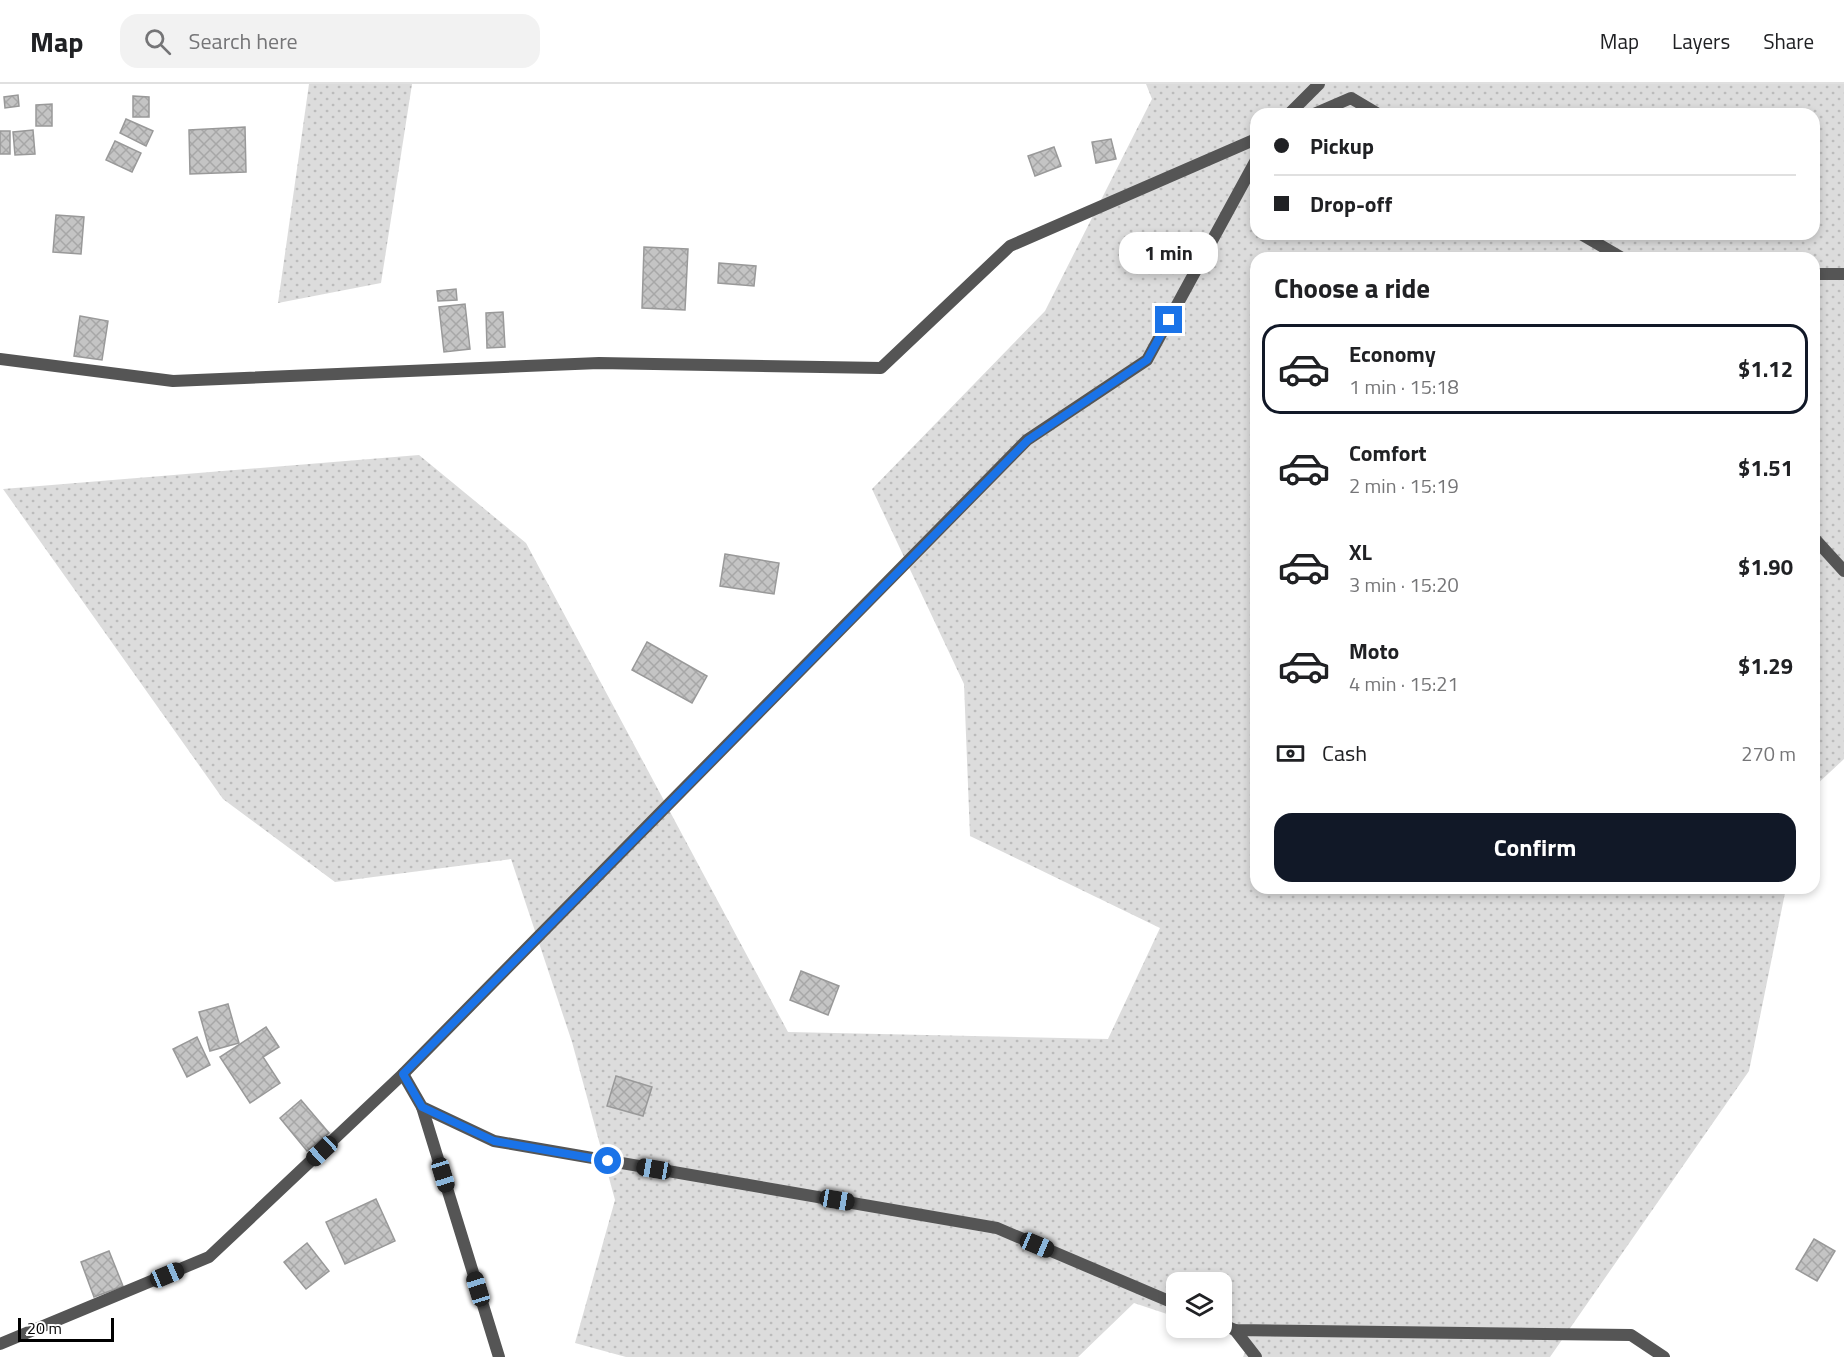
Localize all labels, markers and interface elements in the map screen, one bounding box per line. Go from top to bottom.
search box [120,14,540,68]
text: Map [30,20,84,63]
text: Search here [189,24,298,58]
icon: search [141,25,174,58]
text: Map [1600,25,1639,57]
text: Layers [1672,25,1730,57]
text: Share [1763,25,1814,57]
text: Pickup [1310,129,1374,163]
text: Drop-off [1310,187,1392,221]
callout: 1 min [1120,233,1218,275]
text: 1 min [1144,237,1193,268]
text: Choose a ride [1274,267,1430,308]
route end [1155,306,1182,333]
text: Economy [1349,337,1436,371]
icon: car [1277,342,1331,396]
text: $1.12 [1738,352,1793,386]
text: 1 min · 15:18 [1349,371,1459,402]
text: Comfort [1349,436,1427,470]
icon: car [1277,441,1331,495]
text: $1.51 [1738,451,1793,485]
text: 2 min · 15:19 [1349,470,1459,501]
text: XL [1349,535,1372,569]
icon: car [1277,540,1331,594]
text: $1.90 [1738,550,1793,584]
text: 3 min · 15:20 [1349,569,1459,600]
text: Moto [1349,634,1399,668]
icon: car [1277,639,1331,693]
text: $1.29 [1738,649,1793,683]
text: 4 min · 15:21 [1349,668,1459,699]
text: Cash [1322,736,1367,770]
icon: cash [1274,737,1307,770]
text: 270 m [1741,738,1796,769]
button: Confirm [1274,813,1796,882]
car [303,1132,341,1170]
route start [594,1147,621,1174]
car [429,1155,457,1195]
car [635,1157,673,1181]
car [818,1188,856,1212]
car [1017,1230,1057,1260]
car [147,1260,187,1290]
car [464,1269,492,1309]
map controls [1166,1272,1232,1338]
button: layers [1166,1272,1232,1338]
scale bar [18,1315,114,1342]
text: 20 m [27,1316,62,1340]

